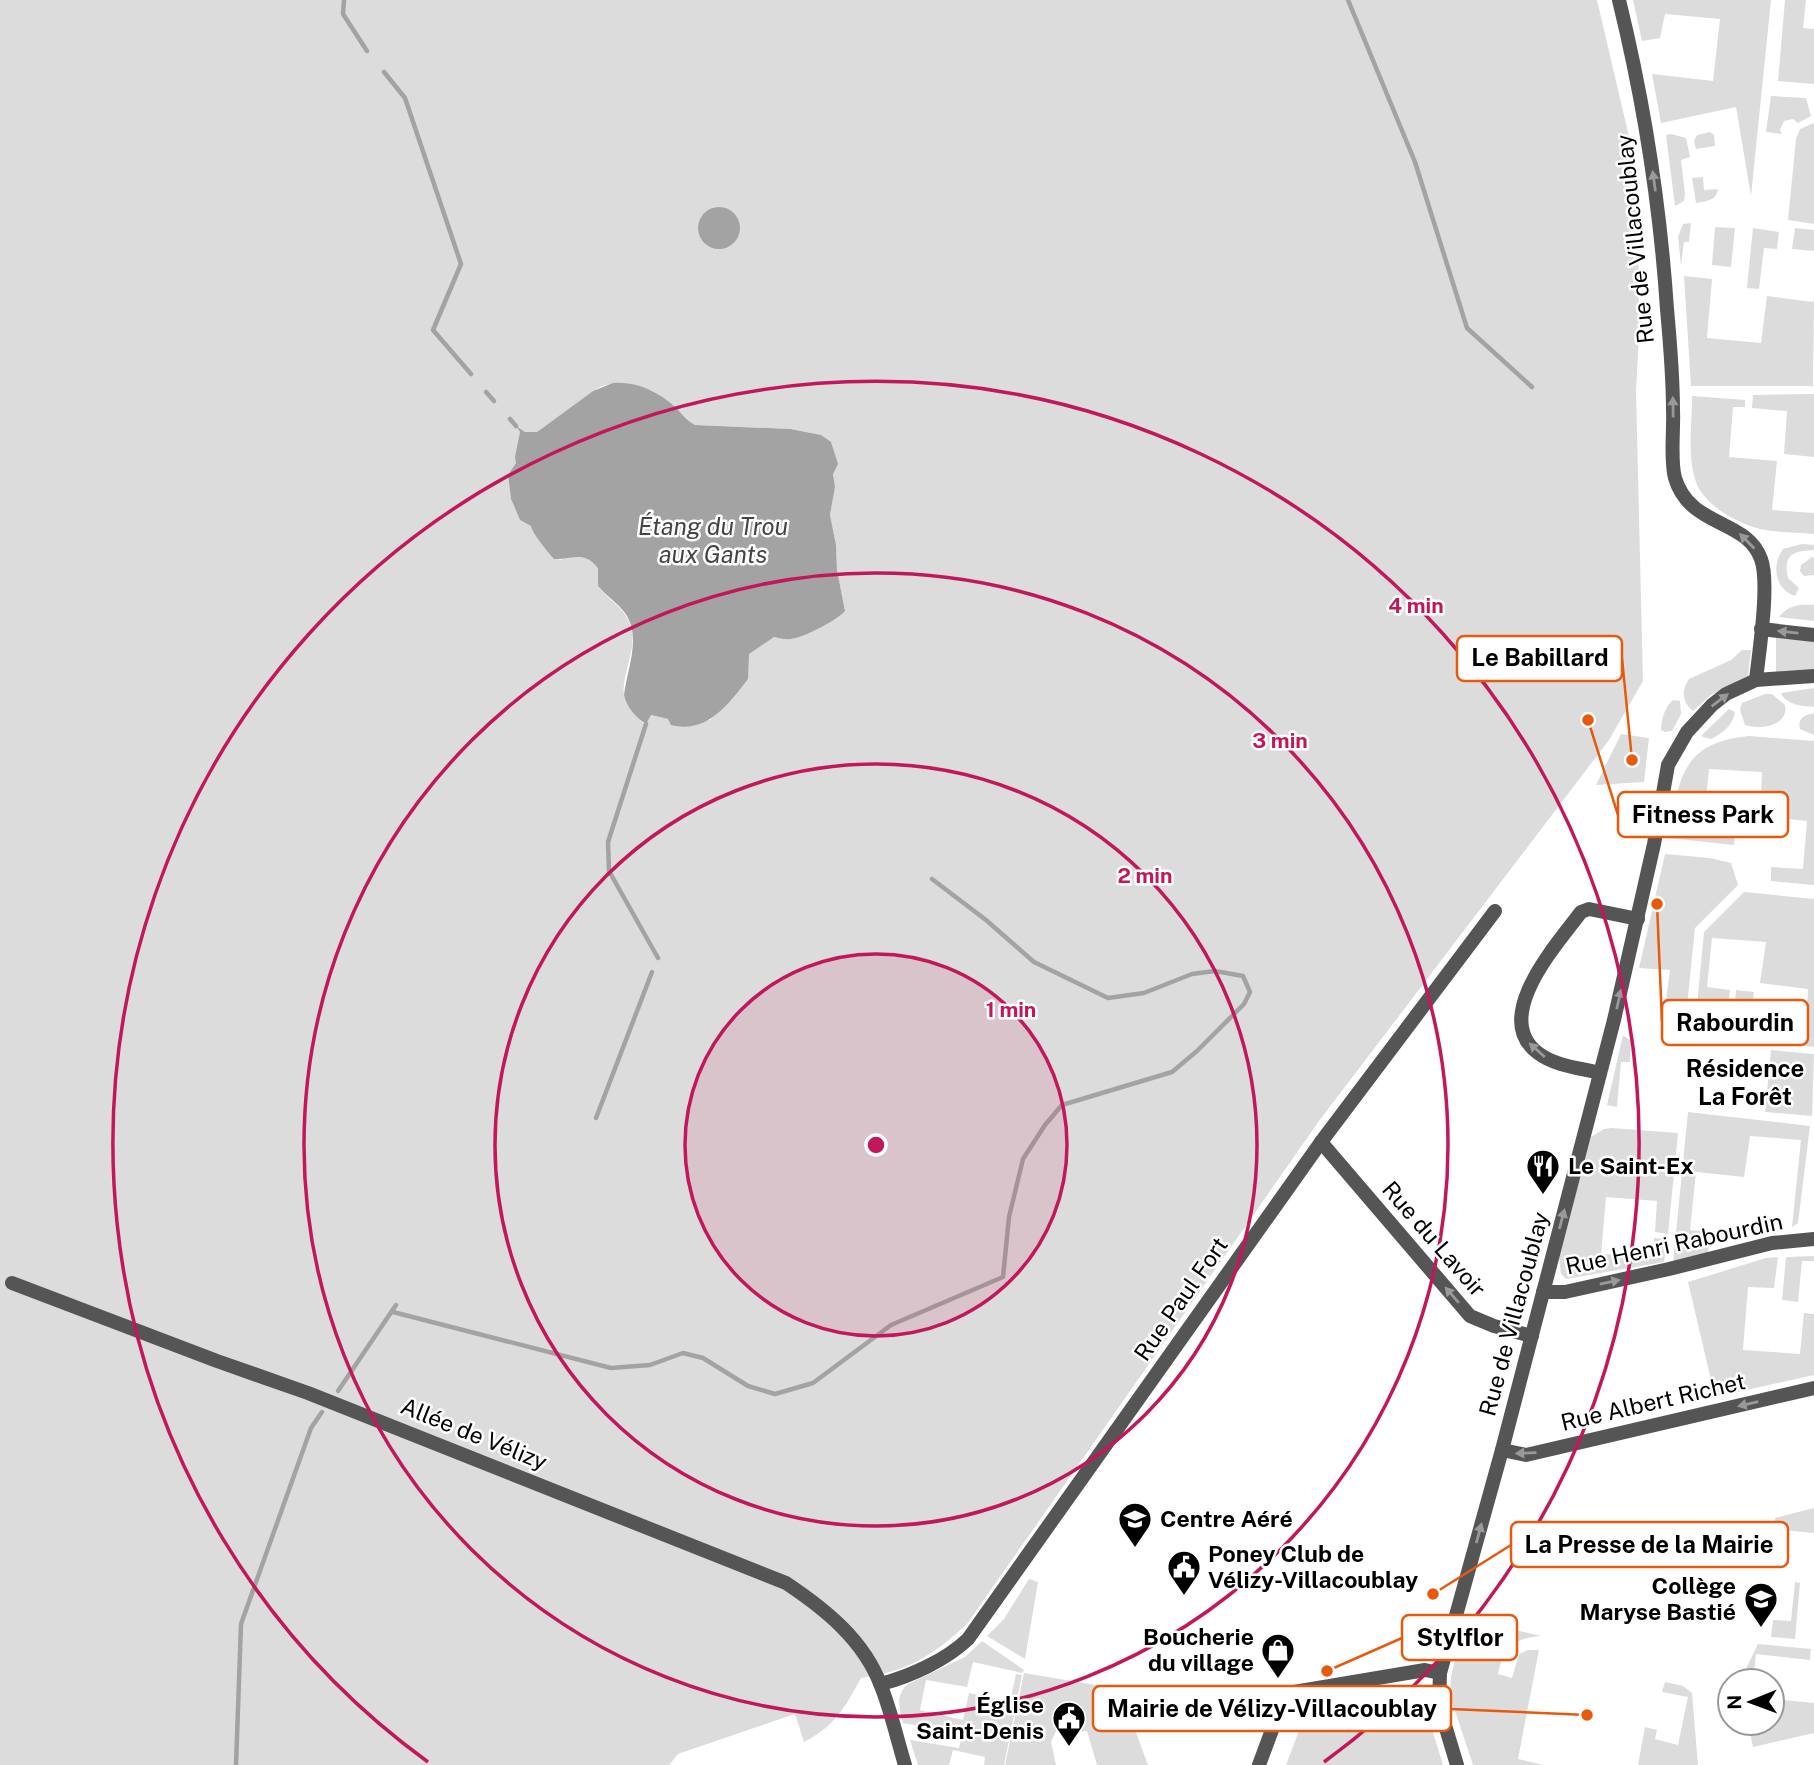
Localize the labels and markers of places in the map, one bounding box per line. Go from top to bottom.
callout: Le Babillard [1457,636,1622,681]
callout: Fitness Park [1618,792,1788,837]
callout: Rabourdin [1662,1000,1808,1045]
centre of rings [864,1133,888,1157]
restaurant icon: Le Saint-Ex [1524,1147,1562,1196]
place label: Le Saint-Ex [1568,1152,1694,1179]
school or university icon: Centre Aéré [1116,1500,1154,1549]
place label: Centre Aéré [1160,1505,1293,1532]
callout: La Presse de la Mairie [1511,1522,1788,1567]
place label: Poney Club de Vélizy-Villacoublay [1208,1540,1418,1593]
public building icon: Poney Club de Vélizy-Villacoublay [1165,1548,1203,1597]
place label: Collège Maryse Bastié [1579,1572,1736,1625]
school or university icon: Collège Maryse Bastié [1742,1580,1780,1629]
callout: Stylflor [1402,1615,1517,1660]
place label: Boucherie du village [1143,1623,1254,1676]
shop icon: Boucherie du village [1259,1631,1297,1680]
callout: Mairie de Vélizy-Villacoublay [1093,1686,1451,1731]
place label: Église Saint-Denis [916,1691,1044,1744]
public building icon: Église Saint-Denis [1050,1699,1088,1748]

